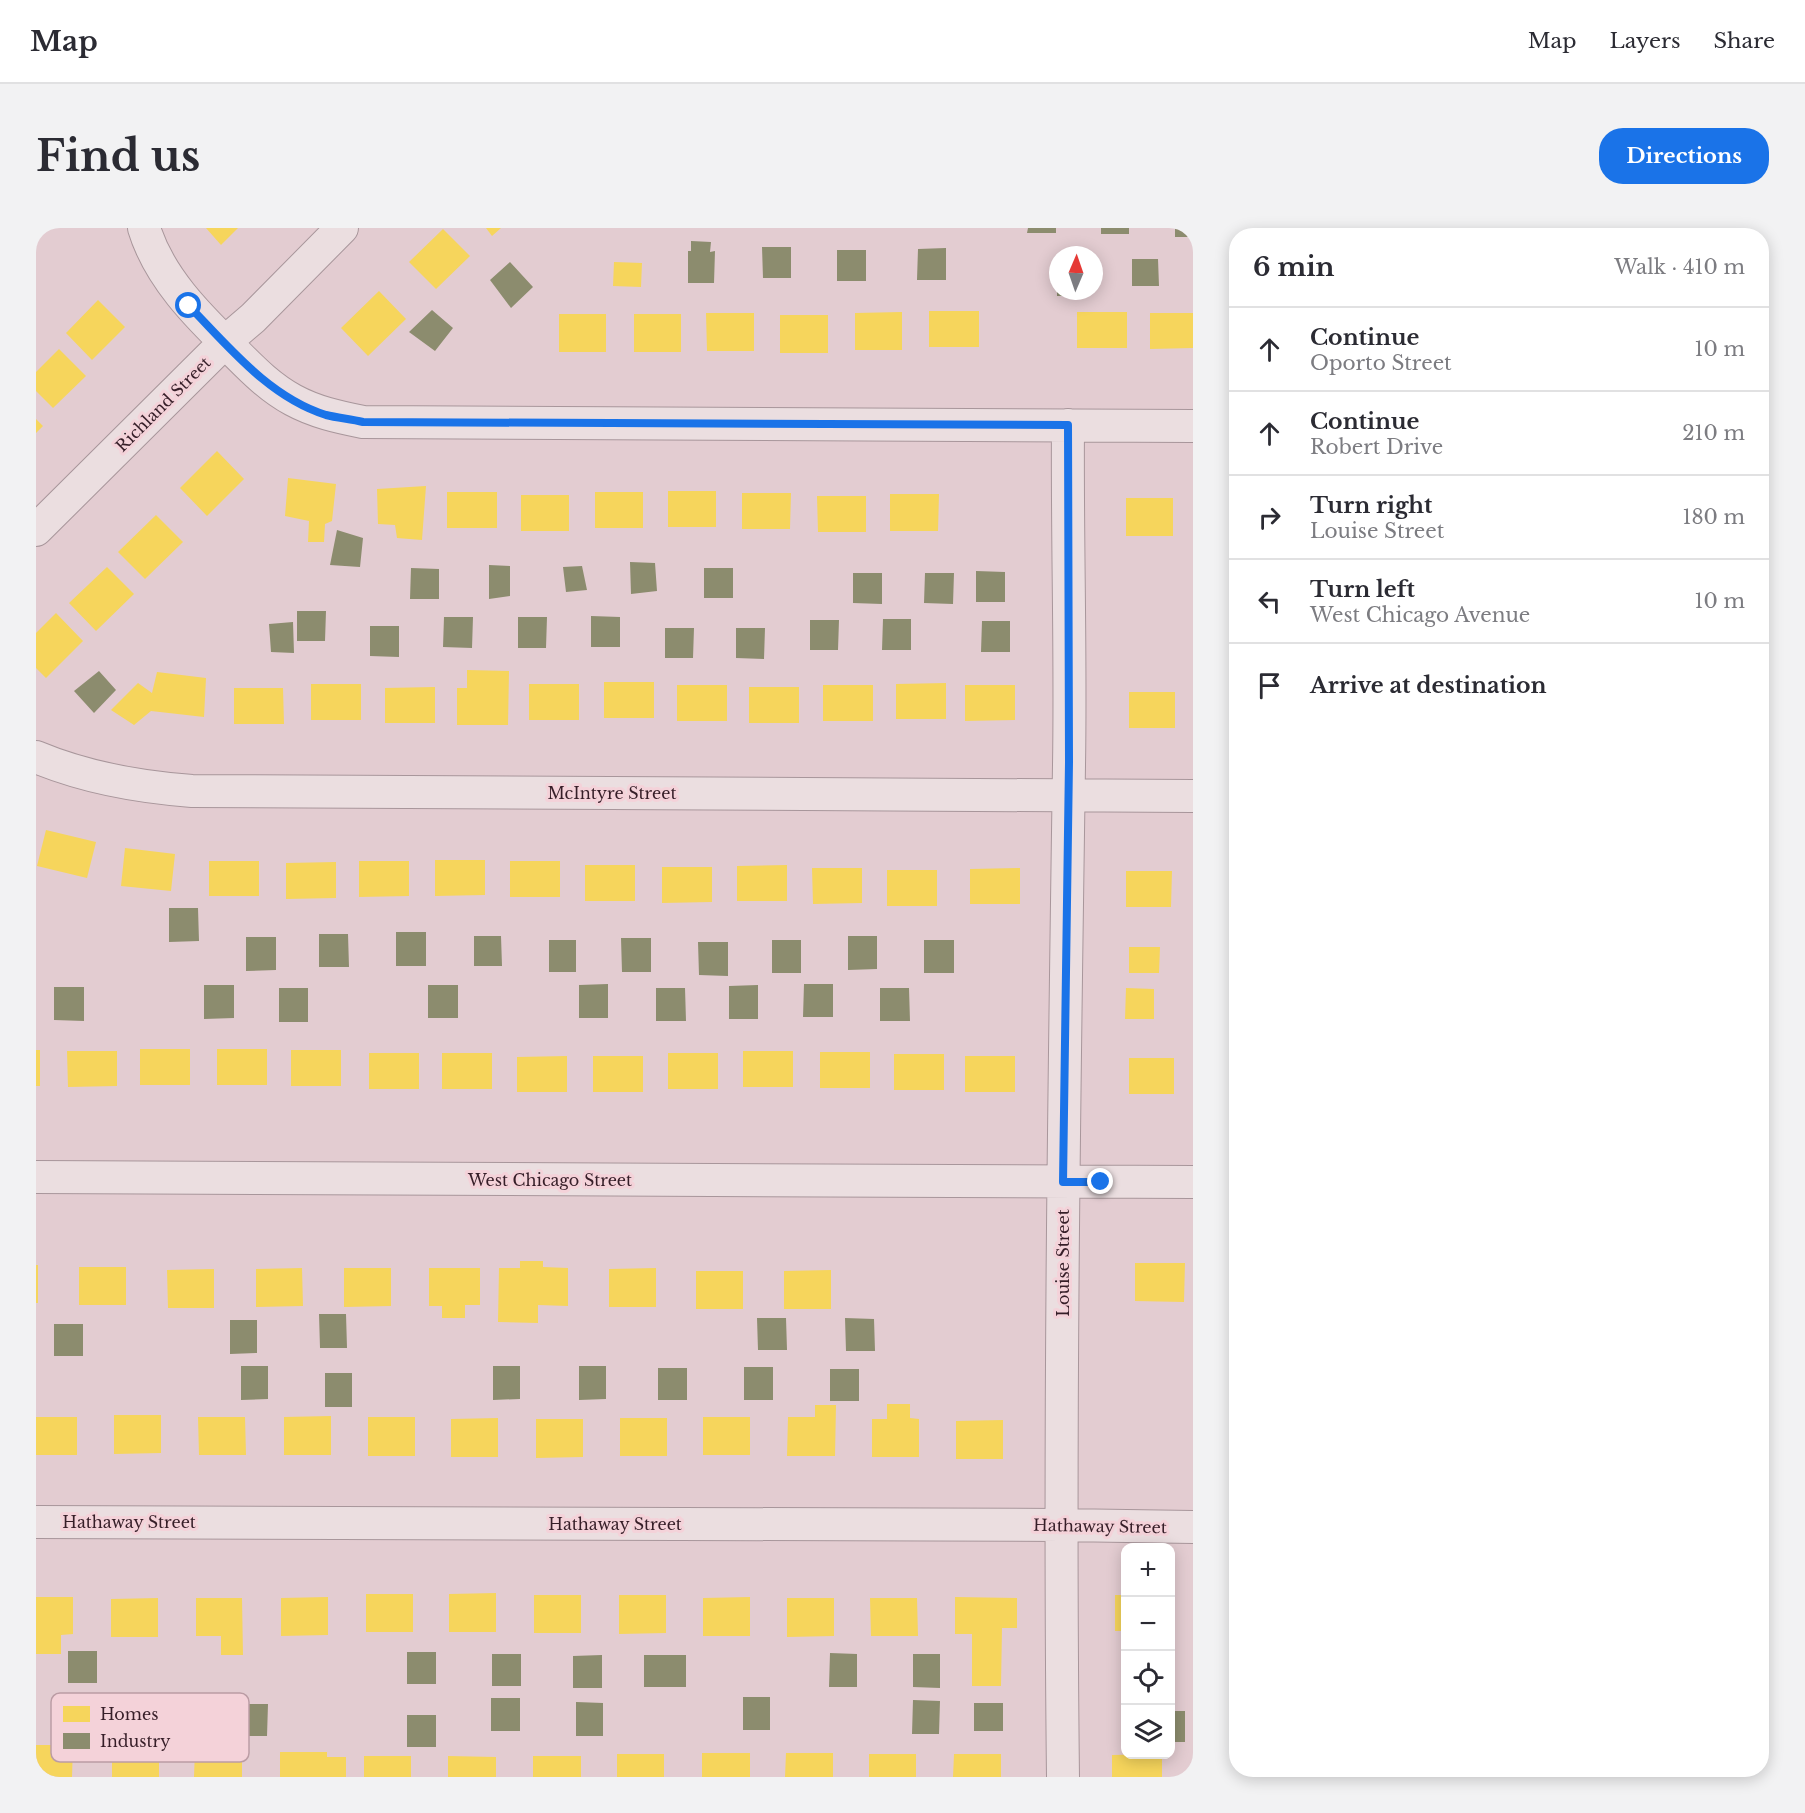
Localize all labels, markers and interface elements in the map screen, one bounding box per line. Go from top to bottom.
text: Map [30,24,98,59]
text: Map [1528,28,1577,54]
text: Layers [1610,28,1681,54]
text: Share [1714,28,1775,54]
button: Directions [1599,128,1769,184]
text: Find us [36,130,200,182]
north arrow [1049,246,1103,300]
text: 6 min [1253,251,1334,283]
text: Walk · 410 m [1614,255,1745,279]
route start [175,292,201,318]
text: Continue [1310,324,1419,351]
icon: ahead [1253,333,1286,366]
text: 10 m [1695,337,1745,361]
text: Oporto Street [1310,351,1452,375]
street label: Richland Street [111,352,215,456]
text: Continue [1310,408,1419,435]
icon: ahead [1253,417,1286,450]
text: 210 m [1682,421,1745,445]
text: Robert Drive [1310,435,1443,459]
text: Turn right [1310,492,1432,519]
icon: right [1253,501,1286,534]
text: 180 m [1682,505,1745,529]
text: Louise Street [1310,519,1444,543]
text: Turn left [1310,576,1415,603]
icon: left [1253,585,1286,618]
text: 10 m [1695,589,1745,613]
text: West Chicago Avenue [1310,603,1530,627]
icon: arrive [1253,669,1286,702]
text: Arrive at destination [1310,672,1547,699]
street label: McIntyre Street [548,783,676,803]
route end [1087,1168,1113,1194]
street label: West Chicago Street [467,1170,632,1190]
street label: Louise Street [1053,1209,1073,1317]
street label: Hathaway Street [62,1512,196,1532]
street label: Hathaway Street [548,1514,682,1534]
street label: Hathaway Street [1033,1515,1167,1537]
map controls [1121,1543,1175,1759]
button: + [1121,1543,1175,1597]
button: − [1121,1597,1175,1651]
button: locate [1121,1651,1175,1705]
legend [51,1693,249,1762]
text: Homes [100,1704,158,1724]
button: layers [1121,1705,1175,1759]
text: Industry [100,1731,171,1751]

